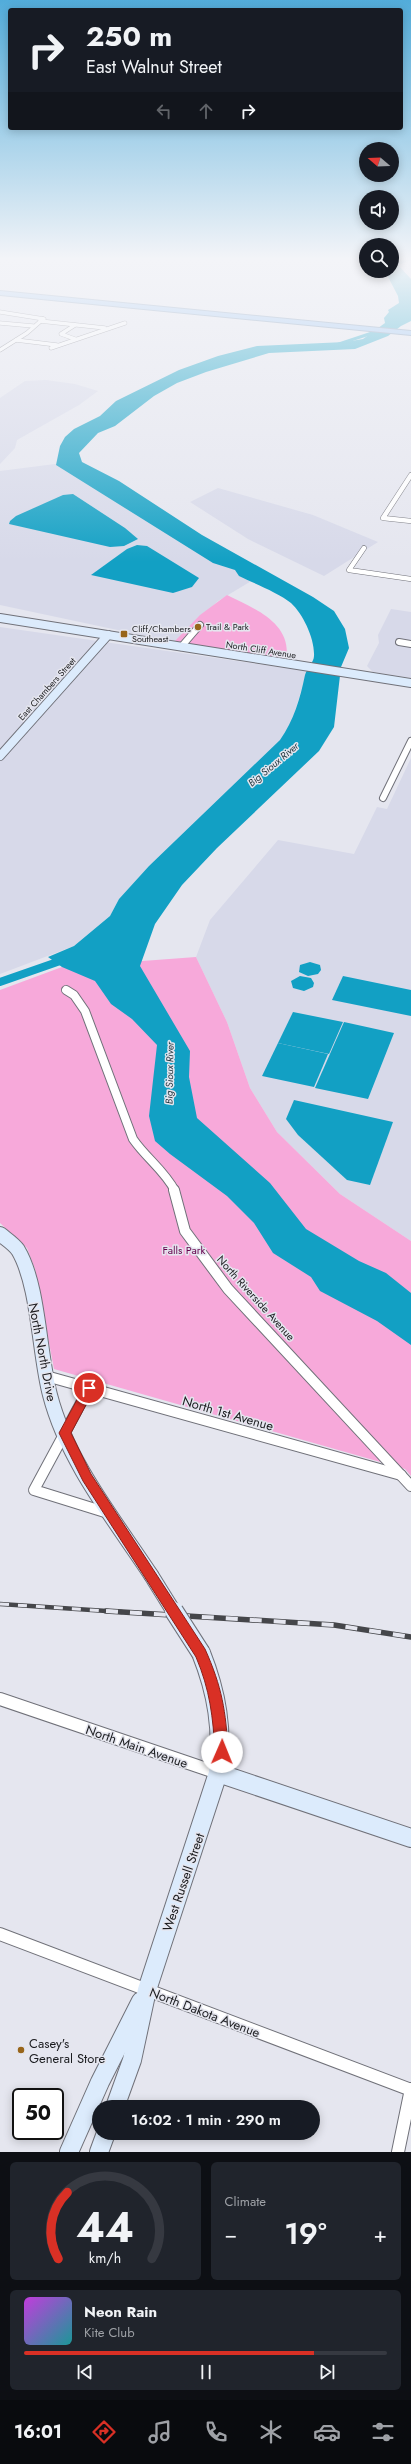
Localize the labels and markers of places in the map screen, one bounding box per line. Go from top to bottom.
place label: Trail & Park [206,620,249,633]
place label: Cliff/Chambers Southeast [132,622,191,645]
marker: Trail & Park [193,622,203,632]
marker: Cliff/Chambers Southeast [119,629,129,639]
pin [72,1371,106,1405]
place label: Casey's General Store [29,2034,105,2068]
marker: Casey's General Store [16,2045,26,2055]

